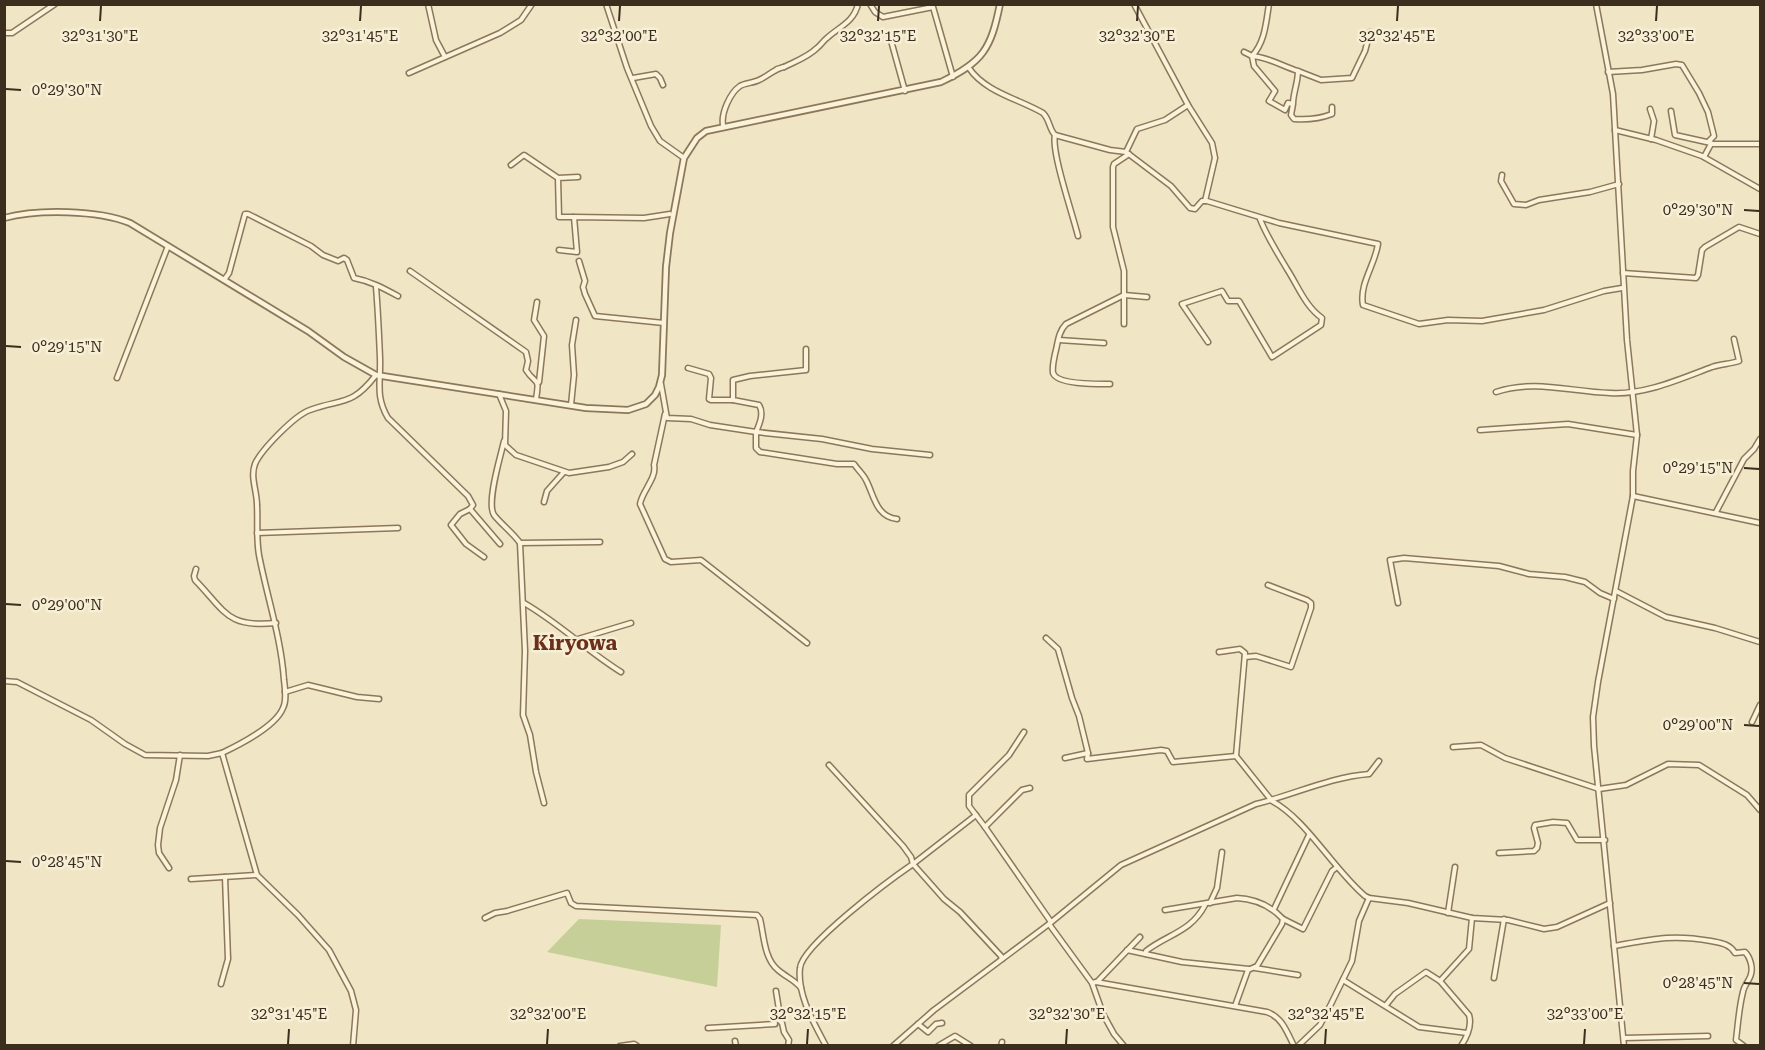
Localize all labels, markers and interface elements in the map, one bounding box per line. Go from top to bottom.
text: 32°31'30"E [62,27,138,45]
text: 32°31'45"E [322,27,398,45]
text: 32°32'00"E [581,27,657,45]
text: 32°32'15"E [840,27,916,45]
text: 32°32'30"E [1099,27,1175,45]
text: 32°32'45"E [1359,27,1435,45]
text: 32°33'00"E [1618,27,1694,45]
text: 0°29'30"N [32,81,102,99]
text: 0°29'30"N [1663,201,1733,219]
text: 0°29'15"N [32,338,102,356]
text: 0°29'15"N [1663,459,1733,477]
text: 0°29'00"N [32,596,102,614]
district label: Kiryowa [533,631,617,655]
text: 0°29'00"N [1663,716,1733,734]
text: 0°28'45"N [32,853,102,871]
text: 0°28'45"N [1663,974,1733,992]
text: 32°31'45"E [251,1005,327,1023]
text: 32°32'00"E [510,1005,586,1023]
text: 32°32'15"E [770,1005,846,1023]
text: 32°32'30"E [1029,1005,1105,1023]
text: 32°32'45"E [1288,1005,1364,1023]
text: 32°33'00"E [1547,1005,1623,1023]

